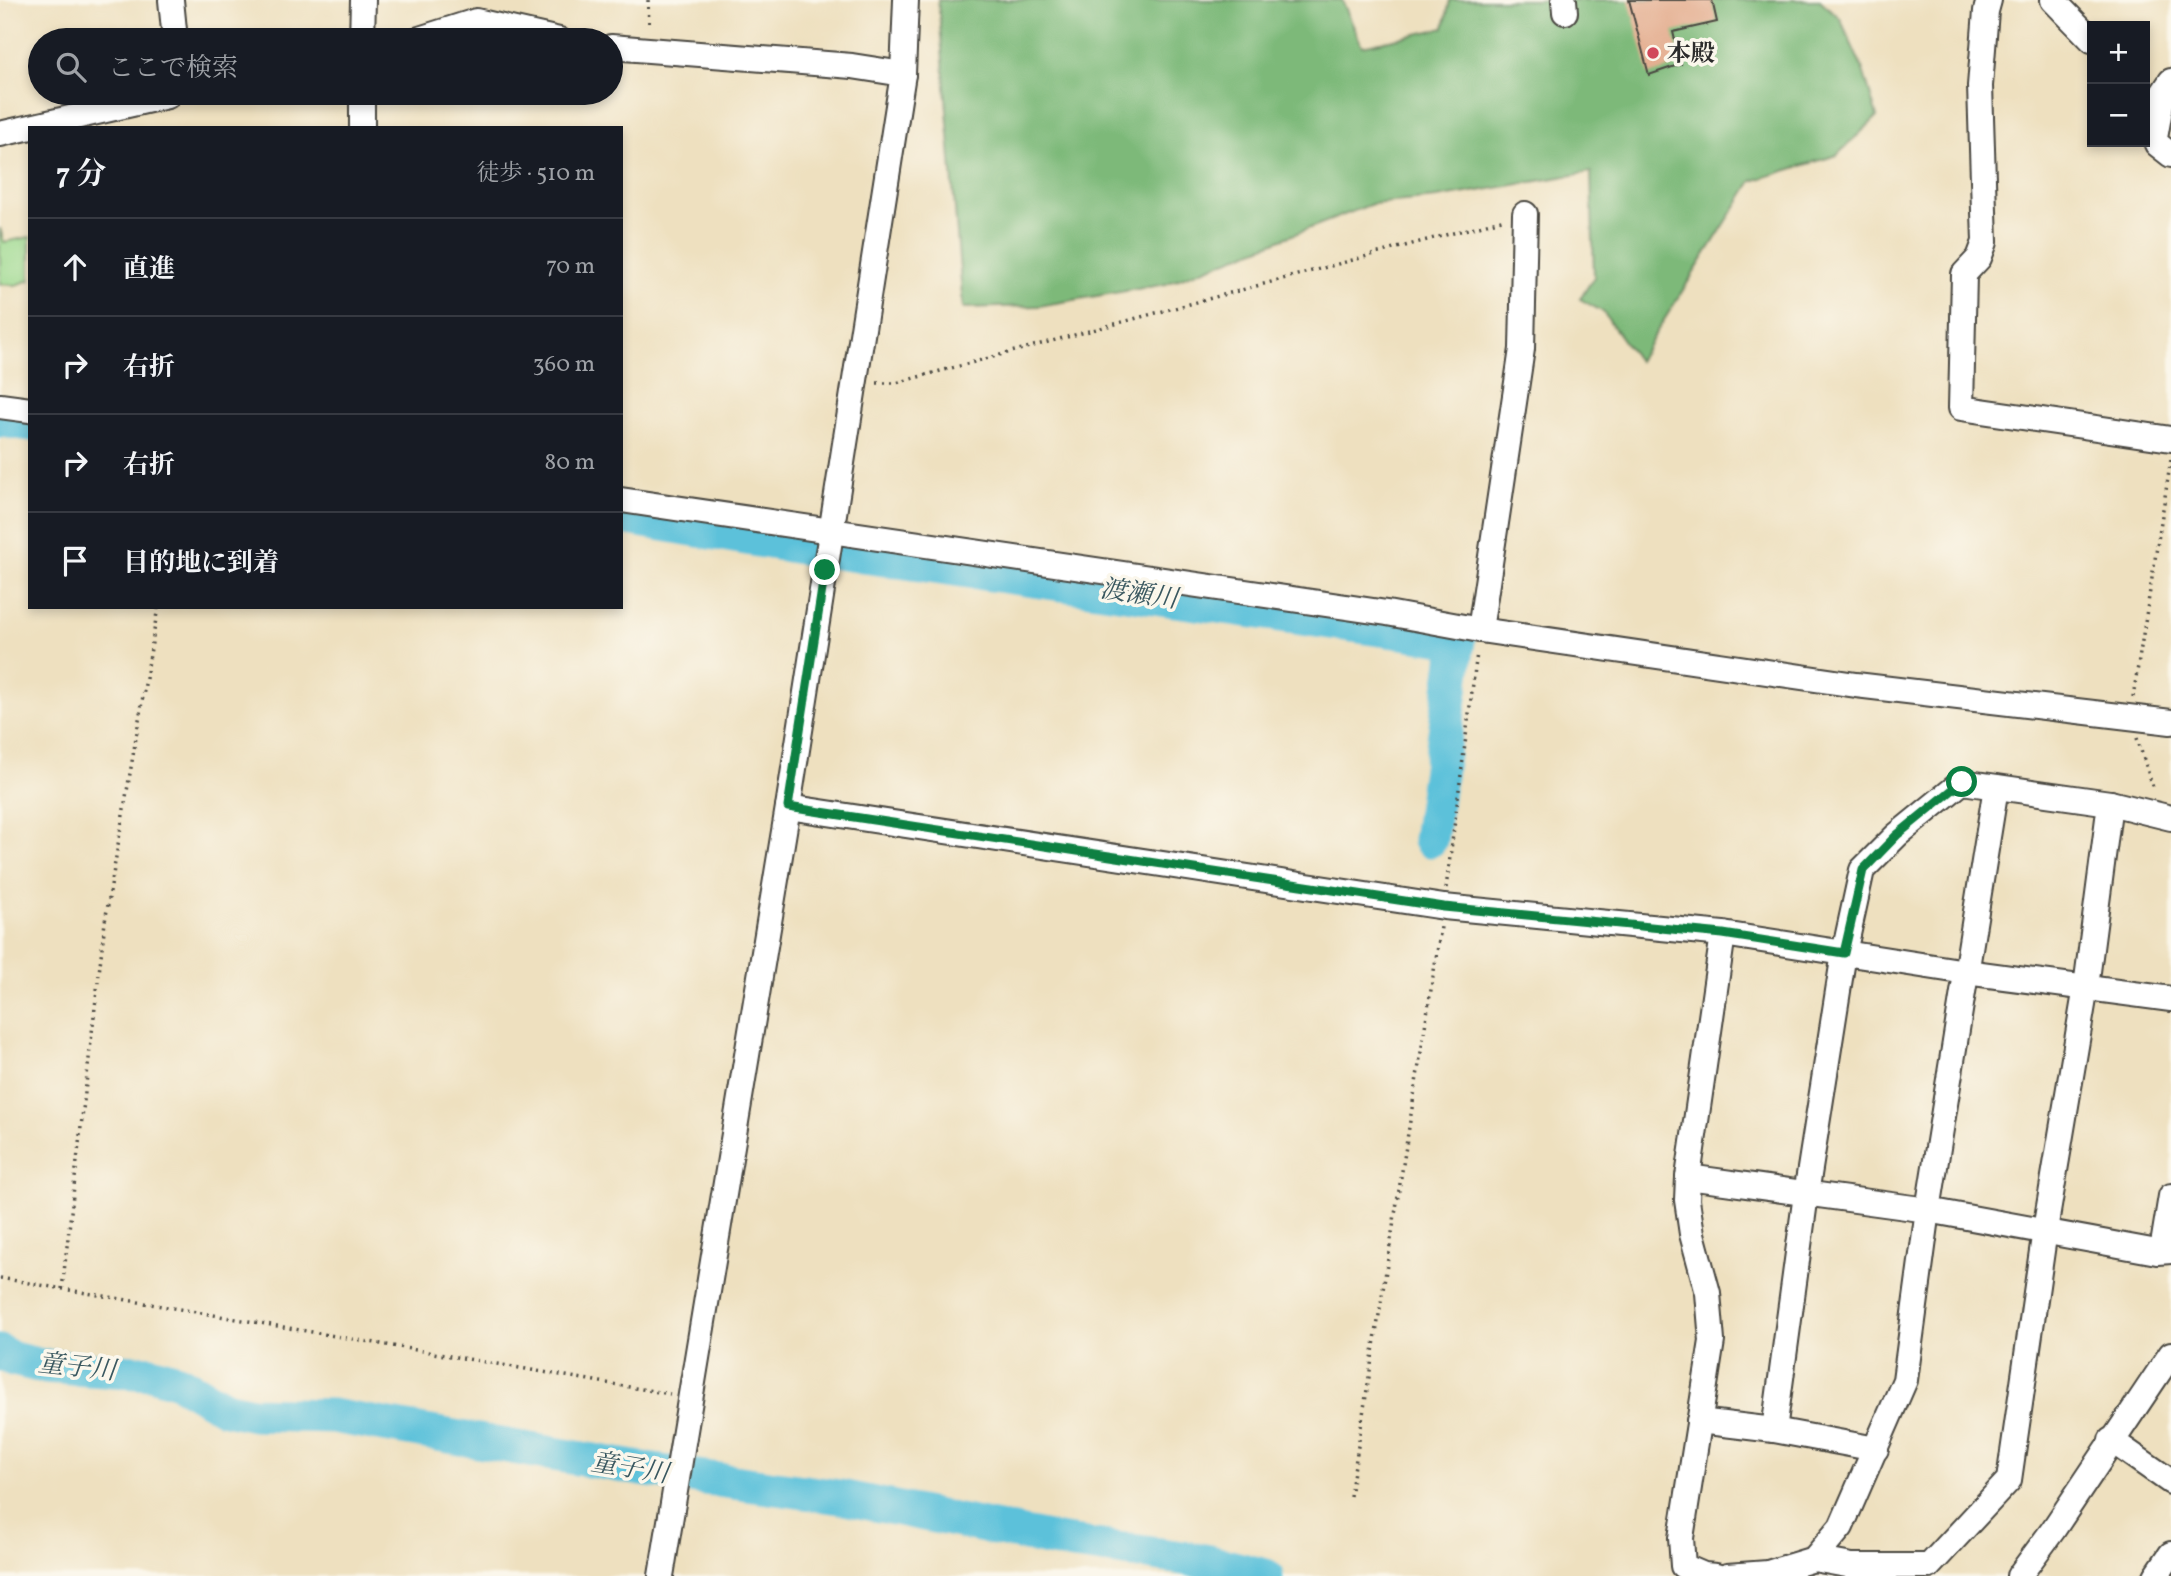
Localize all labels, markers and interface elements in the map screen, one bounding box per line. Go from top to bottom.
map controls [2087,21,2150,147]
button: + [2087,21,2150,84]
search box [28,28,623,105]
place label: 本殿 [1667,38,1715,72]
marker: 本殿 [1645,45,1661,61]
icon: search [52,48,90,86]
text: ここで検索 [108,51,238,87]
button: − [2087,84,2150,147]
text: 7 分 [56,154,106,196]
text: 徒歩 · 510 m [477,158,595,190]
icon: ahead [56,248,94,286]
text: 70 m [546,251,595,283]
text: 直進 [123,252,175,288]
icon: right [56,346,94,384]
text: 360 m [533,349,595,381]
text: 右折 [123,350,175,386]
icon: right [56,444,94,482]
text: 80 m [545,447,595,479]
text: 右折 [123,448,175,484]
icon: arrive [56,542,94,580]
text: 目的地に到着 [123,546,279,582]
route end [809,554,840,585]
water label: 渡瀬川 [1098,572,1183,619]
route start [1946,766,1977,797]
water label: 童子川 [36,1346,120,1390]
water label: 童子川 [588,1445,674,1493]

